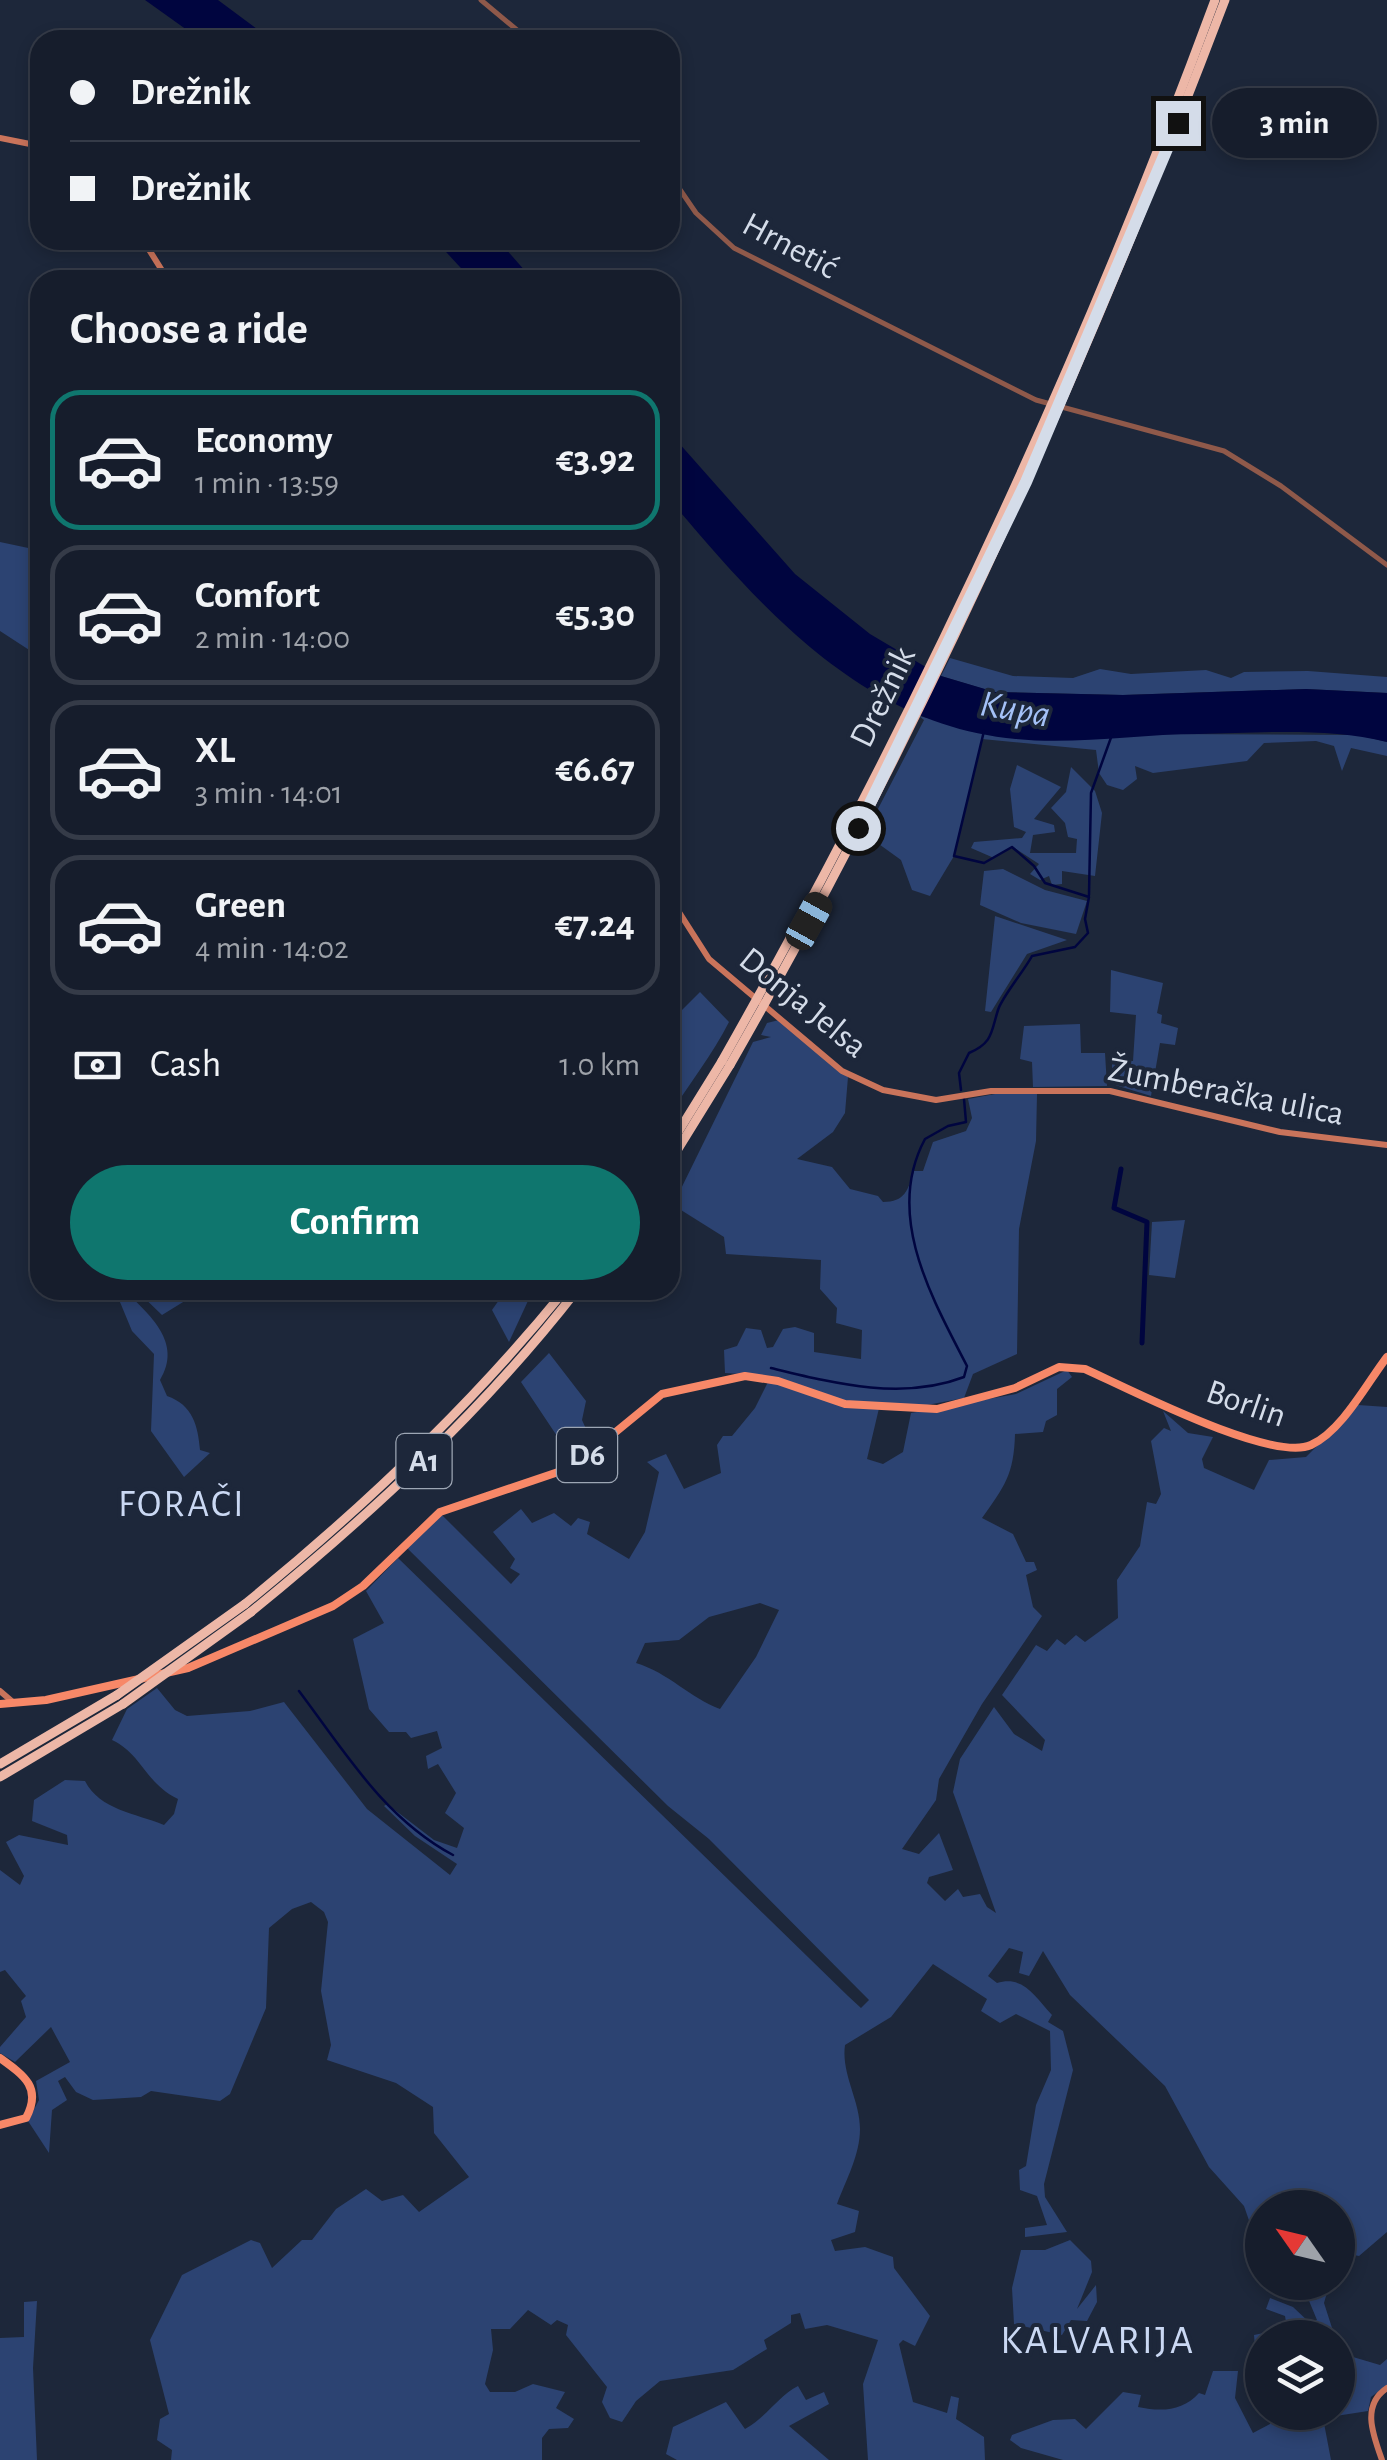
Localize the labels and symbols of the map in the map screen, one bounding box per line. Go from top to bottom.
callout: 3 min [1213,88,1378,158]
route end [1156,101,1201,146]
street label: Hrnetić [737,207,843,285]
street label: Drežnik [844,641,922,753]
water label: Kupa [977,685,1053,735]
route start [836,806,881,851]
car [781,887,837,955]
street label: Donja Jelsa [733,941,873,1065]
street label: Žumberačka ulica [1105,1051,1347,1132]
street label: Borlin [1202,1374,1290,1434]
road number: D6 [557,1428,617,1482]
road number: A1 [396,1434,452,1488]
district label: FORAČI [118,1483,246,1524]
north arrow [1245,2190,1355,2300]
district label: KALVARIJA [1000,2321,1196,2361]

